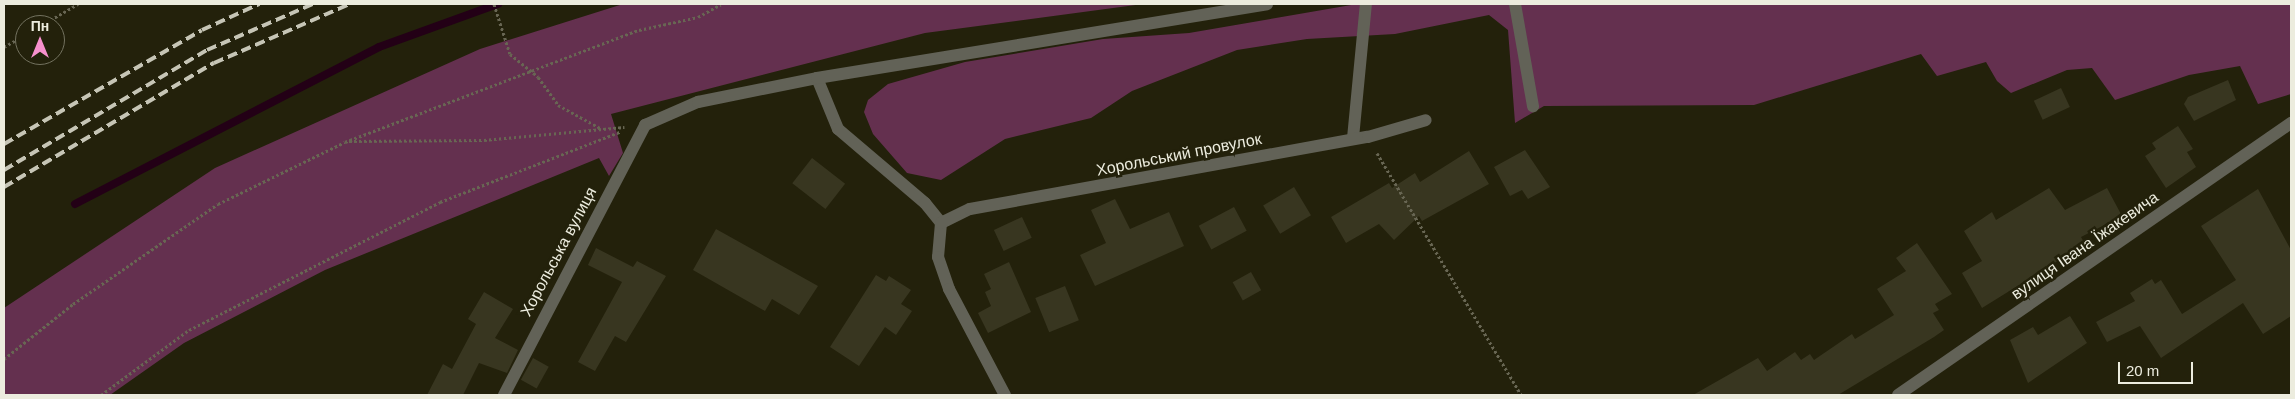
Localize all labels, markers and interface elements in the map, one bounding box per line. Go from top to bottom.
north arrow [15,15,65,65]
text: Пн [31,18,49,34]
street label: Хорольський провулок [1095,130,1263,180]
street label: Хорольська вулиця [517,184,601,320]
street label: вулиця Івана Їжакевича [2008,188,2162,304]
scale bar [2120,352,2195,384]
text: 20 m [2126,362,2159,379]

